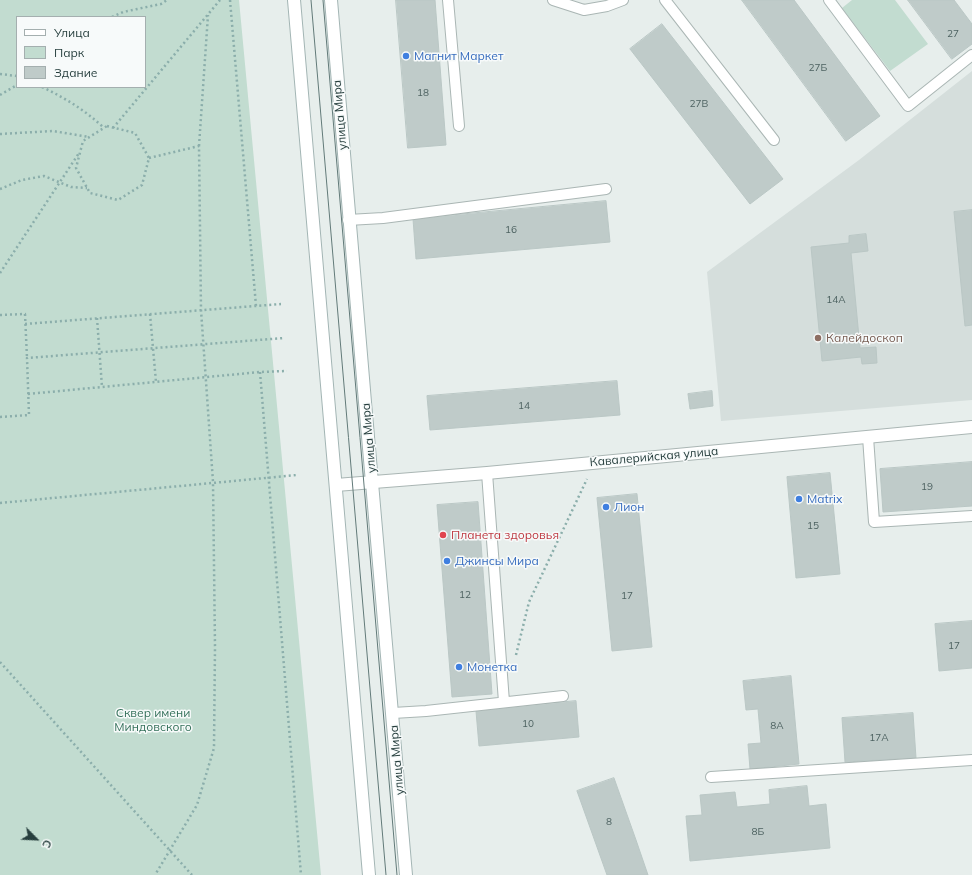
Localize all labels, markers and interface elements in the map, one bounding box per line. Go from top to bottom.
legend [16,16,146,88]
text: Улица [54,25,90,40]
house number: 27 [947,28,959,40]
text: Парк [54,45,84,60]
place label: Магнит Маркет [414,49,503,63]
marker: Магнит Маркет [401,51,411,61]
house number: 27Б [809,62,827,74]
text: Здание [54,65,97,80]
street label: улица Мира [330,79,350,151]
house number: 18 [417,87,429,99]
house number: 27В [690,98,708,110]
house number: 16 [505,224,517,236]
house number: 14А [826,294,846,306]
place label: Калейдоскоп [826,331,903,345]
marker: Калейдоскоп [813,333,823,343]
house number: 14 [518,400,530,412]
street label: улица Мира [359,402,379,474]
street label: Кавалерийская улица [589,444,719,470]
house number: 19 [921,481,933,493]
place label: Matrix [807,492,842,506]
marker: Matrix [794,494,804,504]
place label: Лион [614,500,644,514]
marker: Лион [601,502,611,512]
house number: 15 [807,520,819,532]
place label: Планета здоровья [451,528,559,542]
marker: Планета здоровья [438,530,448,540]
place label: Джинсы Мира [455,554,539,568]
marker: Джинсы Мира [442,556,452,566]
house number: 12 [459,589,471,601]
house number: 17 [621,590,633,602]
house number: 17 [948,640,960,652]
place label: Монетка [467,660,517,674]
marker: Монетка [454,662,464,672]
park label: Сквер имени Миндовского [114,706,192,734]
house number: 10 [522,718,534,730]
house number: 8А [770,720,784,732]
street label: улица Мира [387,724,407,796]
house number: 17А [869,732,889,744]
house number: 8 [606,816,612,828]
north arrow [16,819,56,859]
house number: 8Б [752,826,764,838]
text: С [39,838,55,850]

